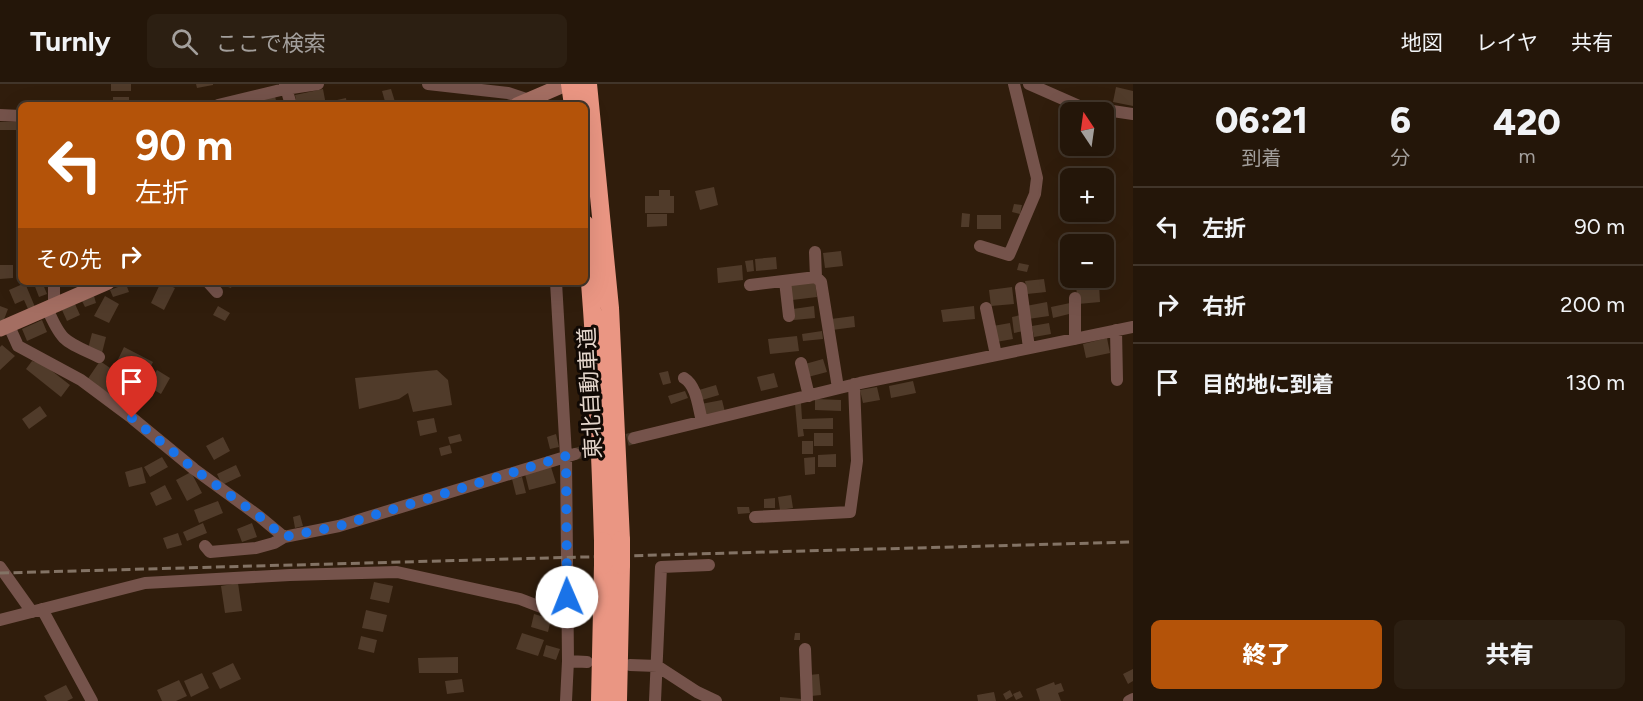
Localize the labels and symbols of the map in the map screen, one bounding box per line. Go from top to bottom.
north arrow [1060,102,1114,156]
street label: 東北自動車道 [573,326,607,460]
pin [106,356,157,418]
position arrow [535,565,599,629]

